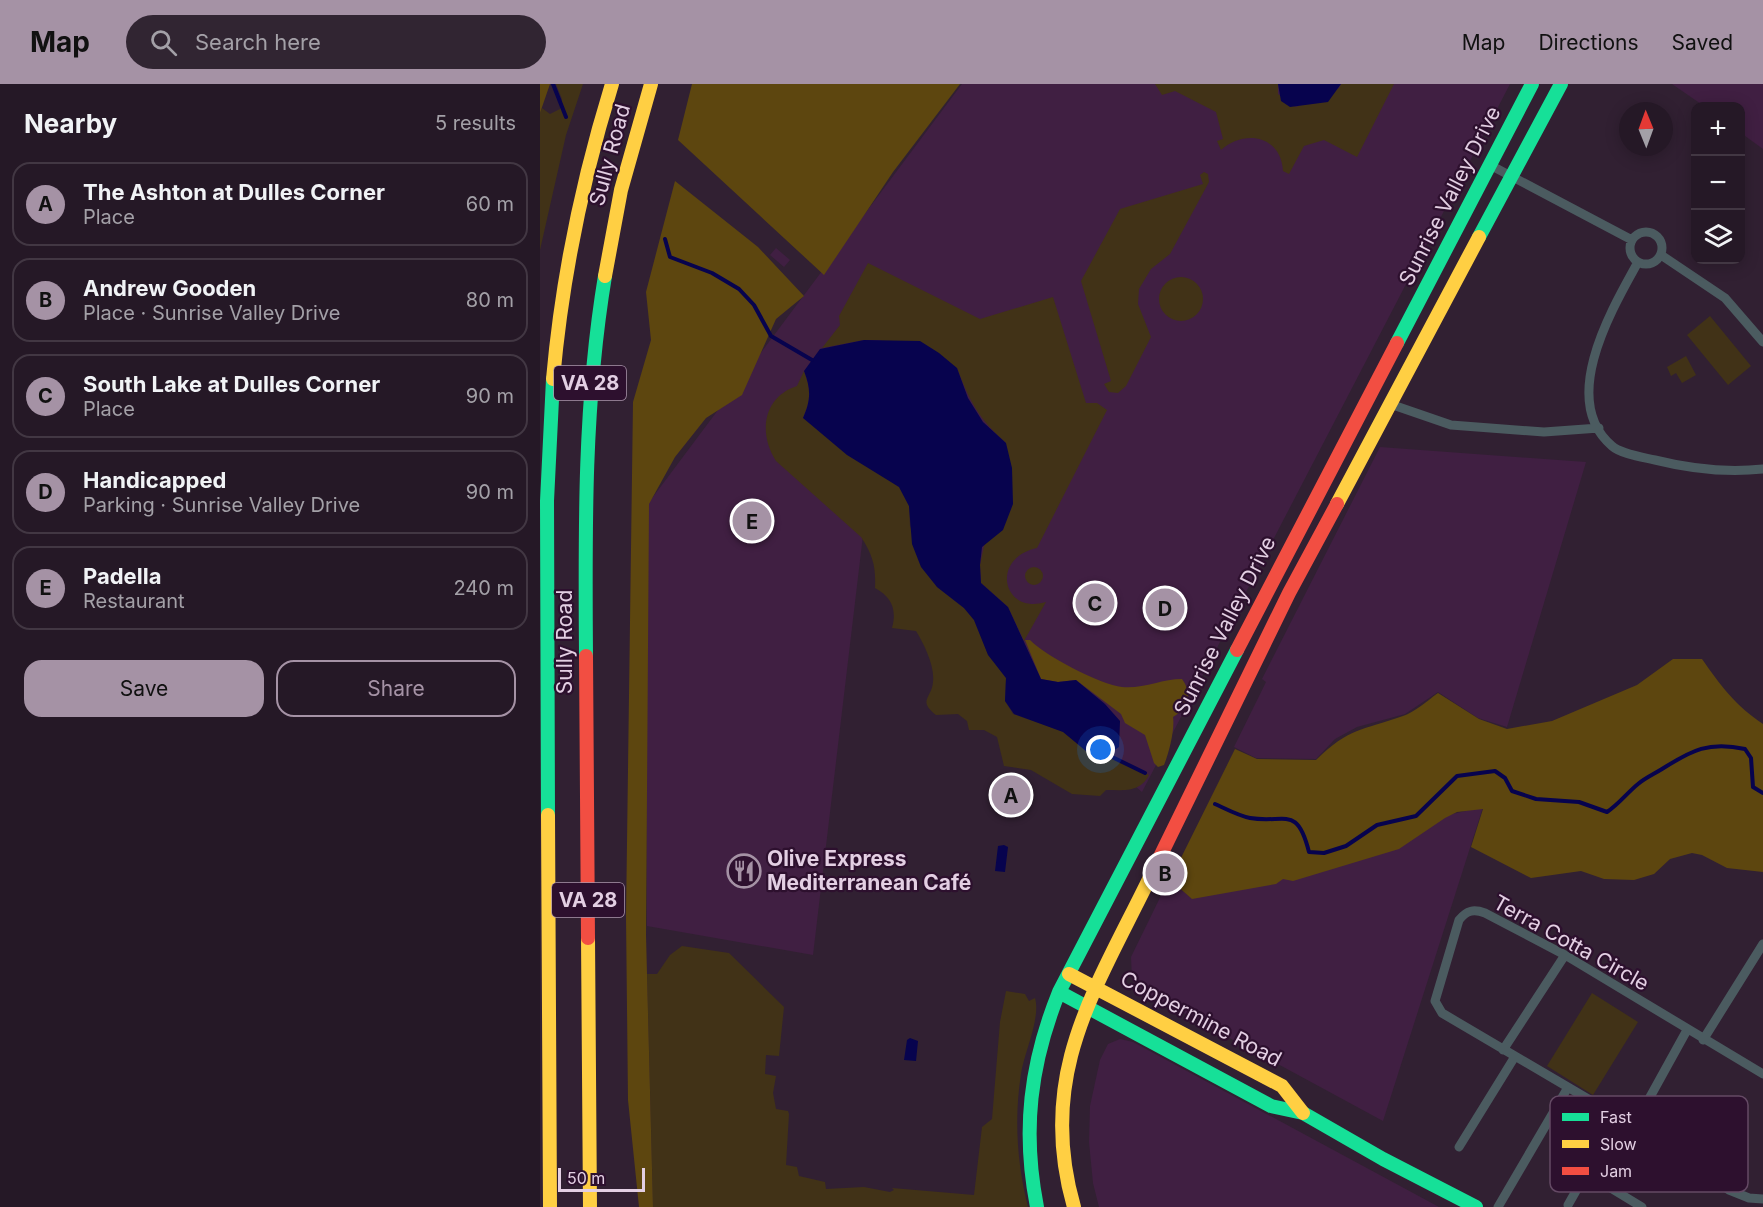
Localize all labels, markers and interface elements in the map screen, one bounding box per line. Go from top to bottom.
search box [126,15,546,69]
text: Map [30,25,90,59]
icon: search [147,26,180,59]
text: Search here [195,29,321,55]
text: Map [1462,30,1505,55]
text: Directions [1538,30,1639,55]
text: Saved [1672,30,1733,55]
street label: Sully Road [584,101,635,209]
street label: Sunrise Valley Drive [1393,102,1506,290]
north arrow [1619,102,1673,156]
map controls [1691,102,1745,264]
button: + [1691,102,1745,156]
text: Nearby [24,108,117,139]
text: 5 results [435,111,516,135]
button: − [1691,156,1745,210]
text: The Ashton at Dulles Corner [83,179,385,205]
text: A [38,192,53,216]
text: 60 m [466,192,514,216]
text: Place [83,205,135,229]
button: layers [1691,210,1745,264]
text: Andrew Gooden [83,275,256,301]
text: B [39,288,52,312]
text: 80 m [466,288,514,312]
text: Place · Sunrise Valley Drive [83,301,340,325]
road number: VA 28 [554,366,626,400]
text: South Lake at Dulles Corner [83,371,380,397]
text: C [38,384,53,408]
text: 90 m [466,384,514,408]
text: Place [83,397,135,421]
text: Handicapped [83,467,226,493]
text: D [38,480,53,504]
text: 90 m [466,480,514,504]
text: Parking · Sunrise Valley Drive [83,493,360,517]
pin: E [732,498,772,544]
street label: Sunrise Valley Drive [1168,532,1281,720]
text: Padella [83,563,161,589]
text: E [39,576,52,600]
text: 240 m [453,576,514,600]
pin: C [1076,580,1114,626]
pin: D [1146,586,1184,630]
text: Restaurant [83,589,185,613]
street label: Sully Road [552,590,577,694]
button: Save [24,660,264,717]
button: Share [276,660,516,717]
your location [1086,735,1115,764]
pin: A [992,772,1030,818]
place label: Olive Express Mediterranean Café [767,846,971,895]
pin: B [1146,850,1184,896]
restaurant icon: Olive Express Mediterranean Café [726,853,762,889]
road number: VA 28 [552,883,624,917]
street label: Terra Cotta Circle [1489,889,1654,996]
street label: Coppermine Road [1116,966,1286,1072]
legend [1550,1096,1748,1192]
text: Fast [1600,1107,1632,1127]
text: Slow [1600,1134,1637,1154]
text: Jam [1600,1161,1632,1181]
scale bar [558,1165,645,1192]
text: 50 m [567,1168,605,1188]

